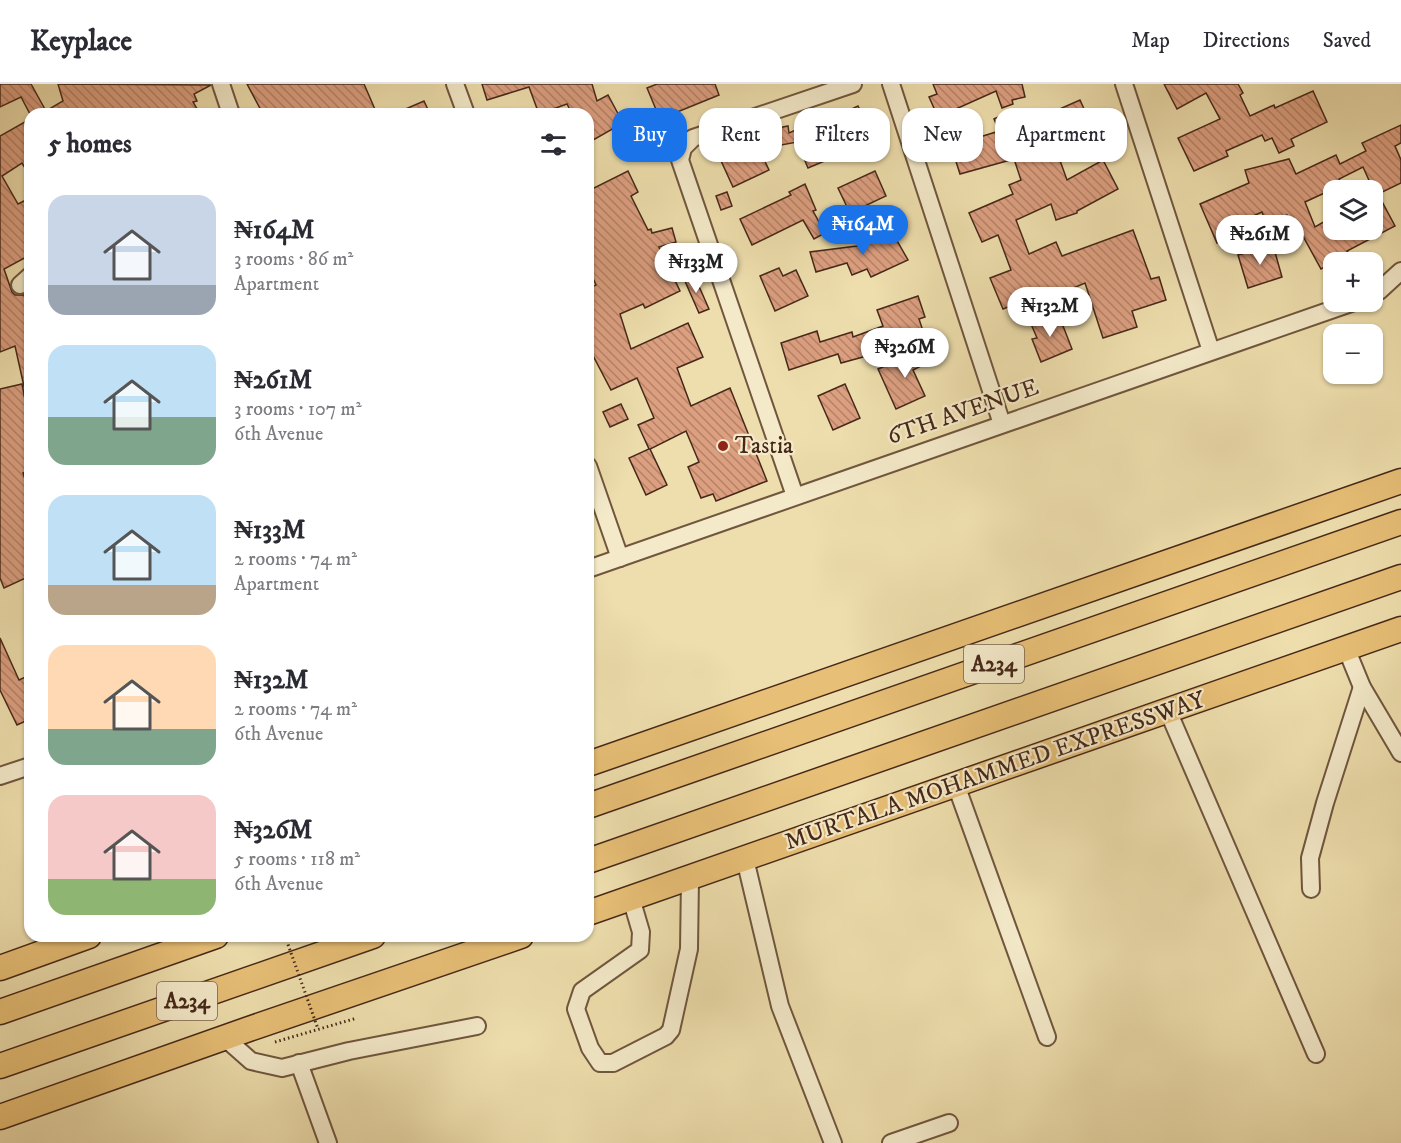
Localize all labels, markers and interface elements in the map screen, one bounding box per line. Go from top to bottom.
text: Keyplace [30,24,132,59]
text: Map [1131,28,1170,54]
text: Directions [1203,28,1290,54]
text: Saved [1323,28,1371,54]
chip: Buy [612,108,687,162]
chip: Rent [699,108,782,162]
chip: Filters [794,108,890,162]
chip: New [902,108,983,162]
chip: Apartment [995,108,1127,162]
text: 5 homes [48,128,132,161]
icon: filters [537,128,570,161]
map controls [1323,180,1383,384]
button: layers [1323,180,1383,240]
pin: ₦164M [821,205,905,256]
text: ₦164M [832,212,894,237]
text: ₦164M [234,214,315,247]
pin: ₦261M [1218,215,1302,266]
icon: home [96,219,168,291]
text: ₦261M [1230,222,1290,247]
pin: ₦133M [654,243,738,294]
text: 3 rooms · 86 m² [234,247,353,272]
text: ₦133M [669,250,724,275]
button: + [1323,252,1383,312]
text: Apartment [234,272,319,297]
pin: ₦132M [1008,287,1092,338]
text: ₦132M [1021,294,1079,319]
button: − [1323,324,1383,384]
pin: ₦326M [863,328,947,379]
text: ₦326M [875,335,935,360]
text: ₦261M [234,364,312,397]
icon: home [96,369,168,441]
street label: 6TH AVENUE [883,372,1043,452]
text: 3 rooms · 107 m² [234,397,362,422]
text: 6th Avenue [234,422,323,447]
place label: Tastia [735,431,794,461]
marker: Tastia [716,439,730,453]
text: ₦133M [234,514,306,547]
icon: home [96,519,168,591]
text: 2 rooms · 74 m² [234,547,357,572]
text: Apartment [234,572,319,597]
road number: A234 [964,645,1024,683]
text: ₦132M [234,664,309,697]
icon: home [96,669,168,741]
street label: MURTALA MOHAMMED EXPRESSWAY [781,684,1210,857]
text: 2 rooms · 74 m² [234,697,357,722]
text: 6th Avenue [234,722,323,747]
text: ₦326M [234,814,313,847]
icon: home [96,819,168,891]
text: 5 rooms · 118 m² [234,847,360,872]
text: 6th Avenue [234,872,323,897]
road number: A234 [157,982,217,1020]

